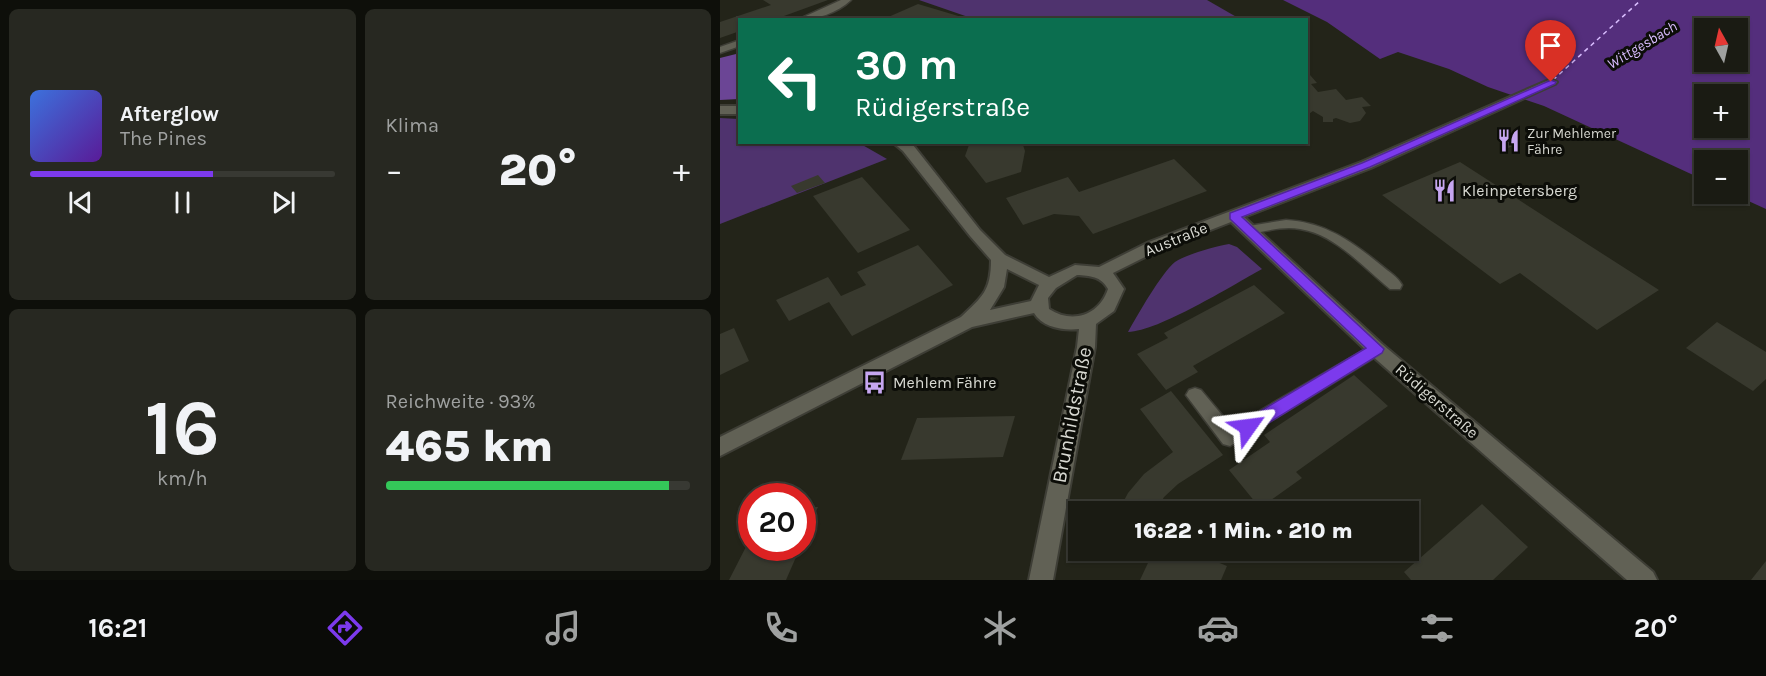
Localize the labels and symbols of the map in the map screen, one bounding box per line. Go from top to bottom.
water label: Wittgesbach [1604,17,1680,73]
north arrow [1694,18,1748,72]
pin [1525,20,1576,82]
place label: Zur Mehlemer Fähre [1527,125,1617,158]
restaurant icon: Zur Mehlemer Fähre [1496,128,1522,154]
restaurant icon: Kleinpetersberg [1431,177,1457,203]
place label: Kleinpetersberg [1462,181,1577,200]
street label: Austraße [1142,218,1210,260]
street label: Brunhildstraße [1048,345,1096,485]
street label: Rüdigerstraße [1392,360,1482,442]
bus stop icon: Mehlem Fähre [862,369,888,395]
place label: Mehlem Fähre [893,373,996,392]
position arrow [1216,395,1280,459]
speed limit sign: 20 [738,483,816,561]

